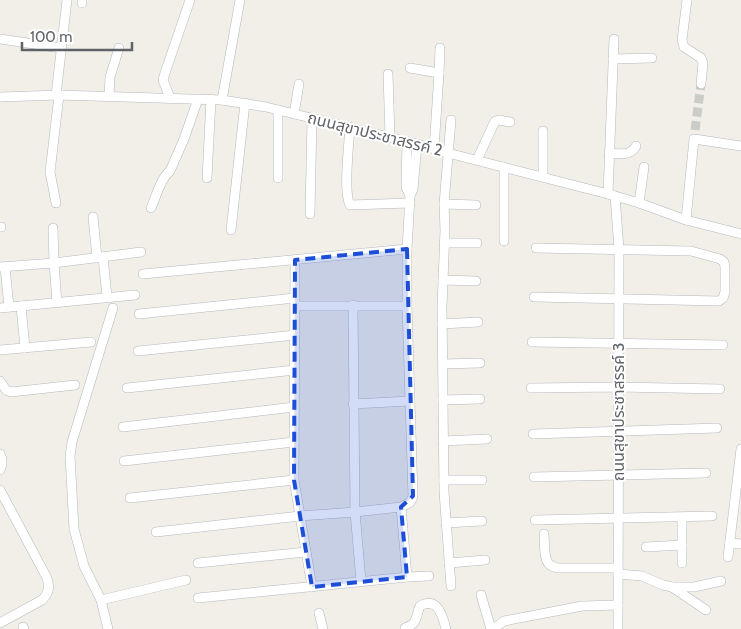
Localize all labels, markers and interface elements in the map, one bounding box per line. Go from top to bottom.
scale bar [22,20,132,52]
text: 100 m [30,28,72,46]
street label: ถนนสุขาประชาสรรค์ 2 [306,108,444,160]
street label: ถนนสุขาประชาสรรค์ 3 [609,343,628,481]

